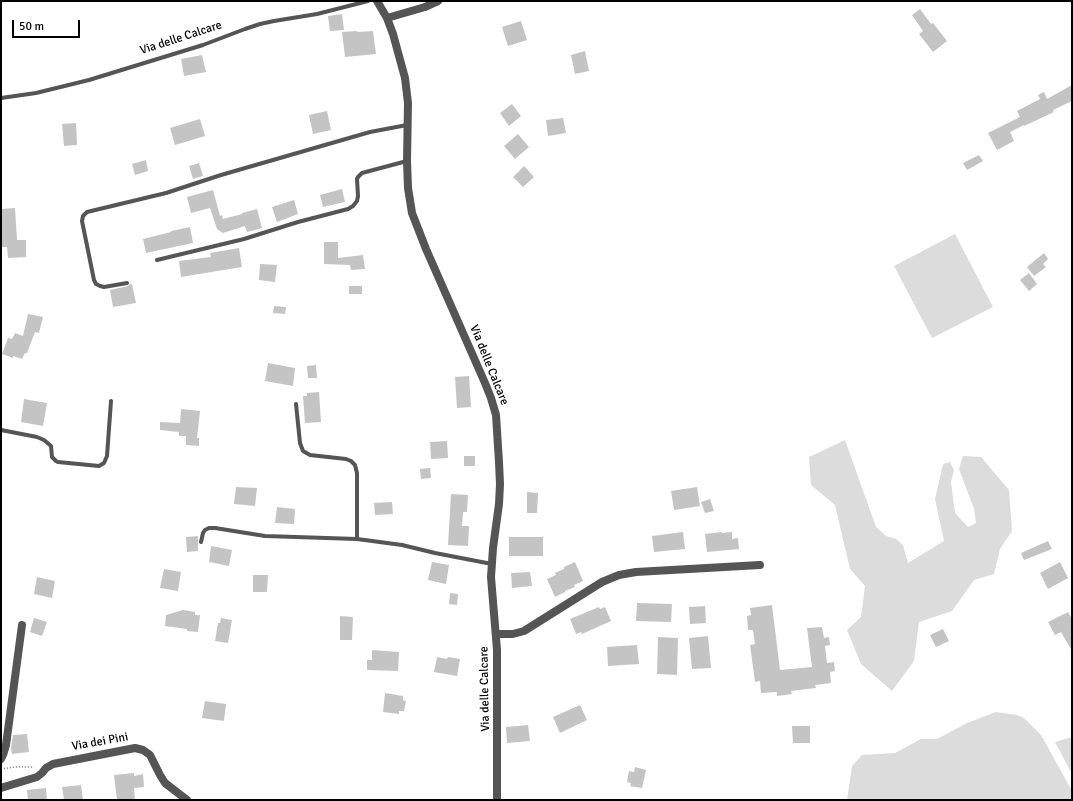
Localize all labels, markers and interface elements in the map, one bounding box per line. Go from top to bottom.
scale bar [14,12,82,38]
street label: Via delle Calcare [138,18,224,58]
text: 50 m [19,19,44,34]
street label: Via delle Calcare [466,323,512,407]
street label: Via delle Calcare [477,646,493,732]
street label: Via dei Pini [71,730,129,754]

